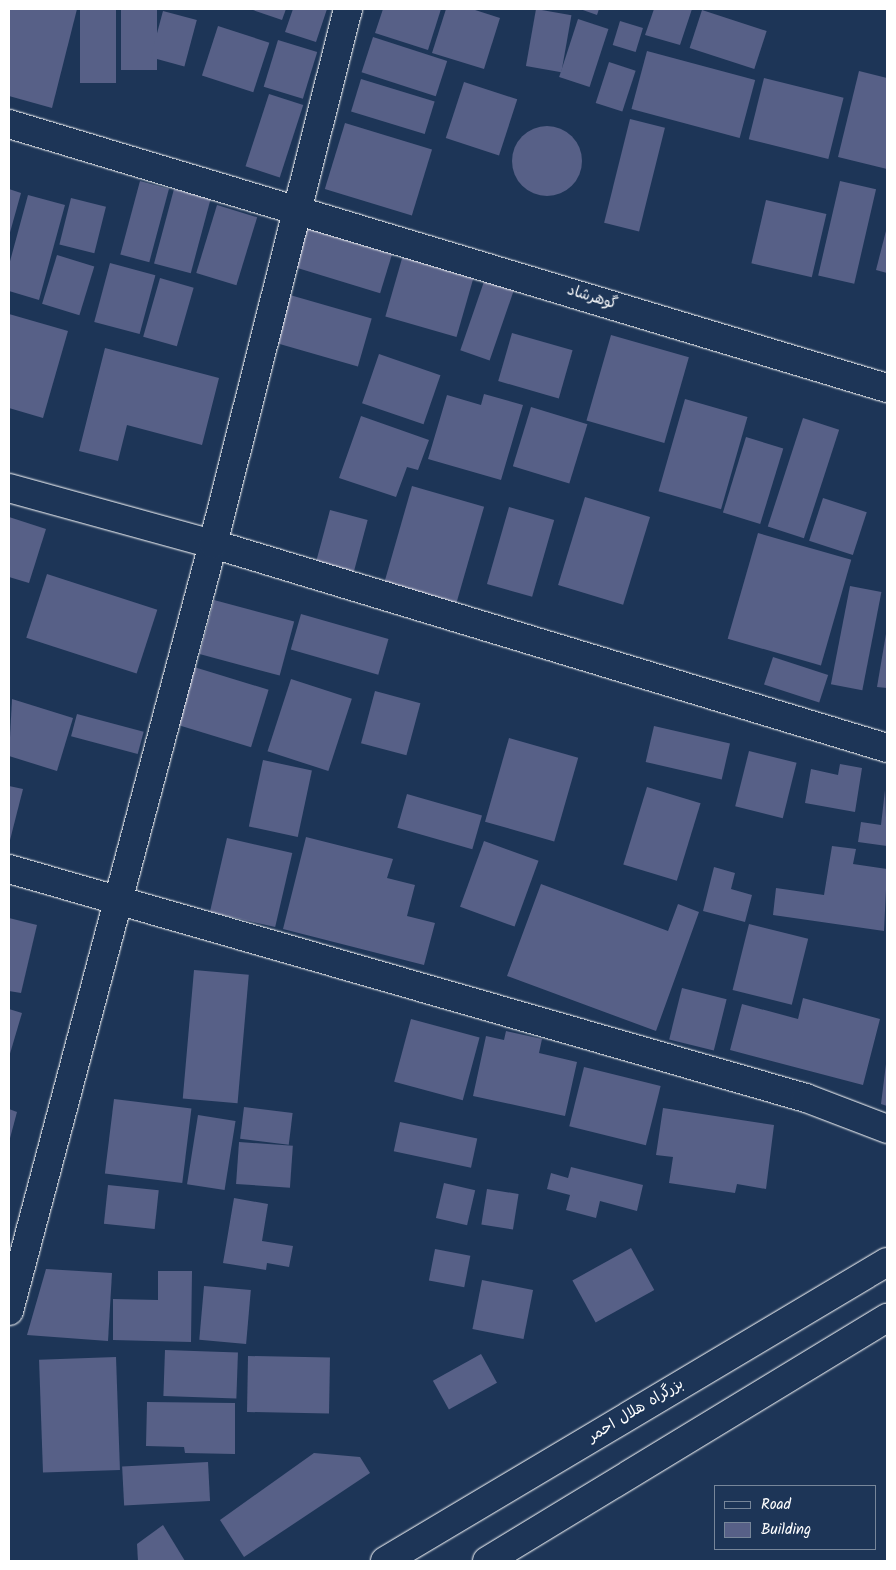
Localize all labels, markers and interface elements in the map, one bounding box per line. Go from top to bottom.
street label: گوهرشاد [565,282,619,314]
street label: بزرگراه هلال احمر [585,1375,687,1447]
legend [714,1485,876,1550]
text: Road [761,1493,791,1517]
text: Building [761,1518,811,1542]

